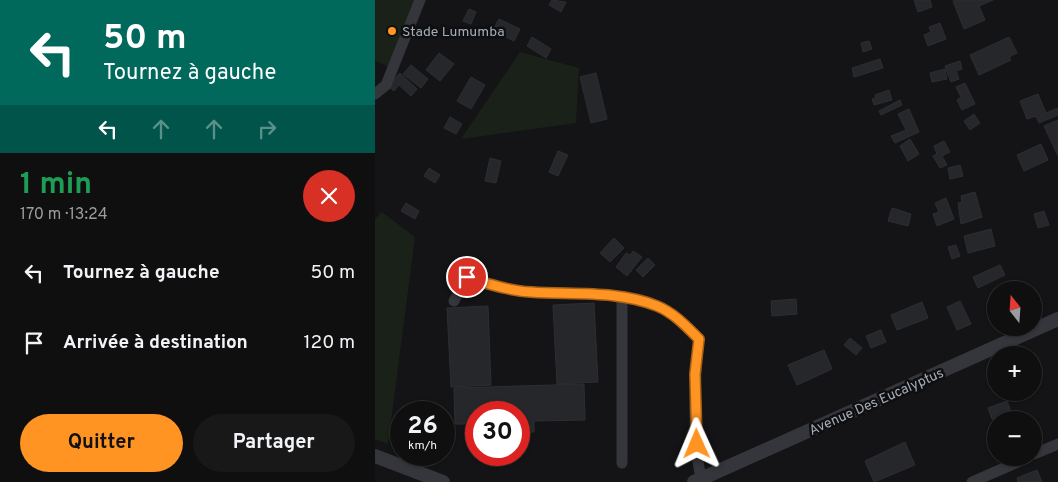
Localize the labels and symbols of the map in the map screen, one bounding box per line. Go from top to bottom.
place label: Stade Lumumba [402,24,505,41]
marker: Stade Lumumba [386,25,398,37]
pin [446,256,488,298]
north arrow [987,281,1043,336]
street label: Avenue Des Eucalyptus [807,365,947,440]
speed limit sign: 30 [465,401,530,466]
position arrow [670,417,722,469]

